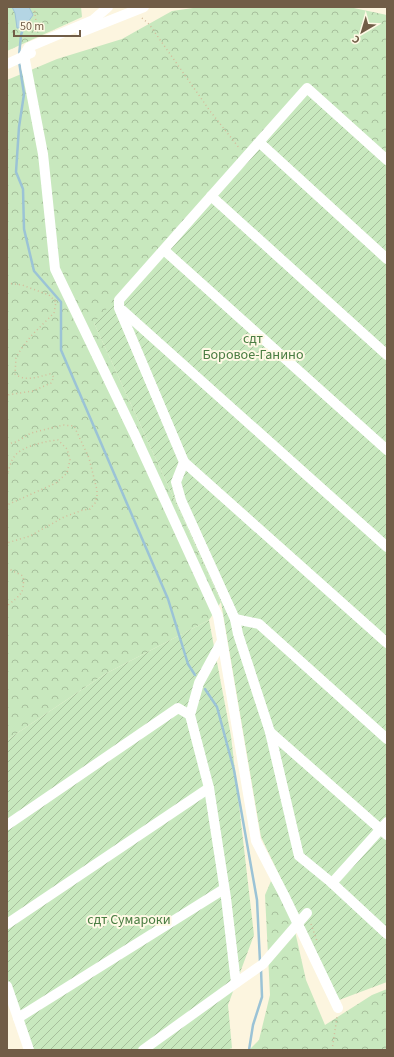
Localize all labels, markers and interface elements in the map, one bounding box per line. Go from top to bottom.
scale bar [14,12,80,38]
north arrow [342,12,382,52]
text: 50 m [20,18,44,35]
text: С [349,31,363,47]
park label: сдт Боровое-Ганино [202,329,304,365]
park label: сдт Сумароки [87,910,171,930]

